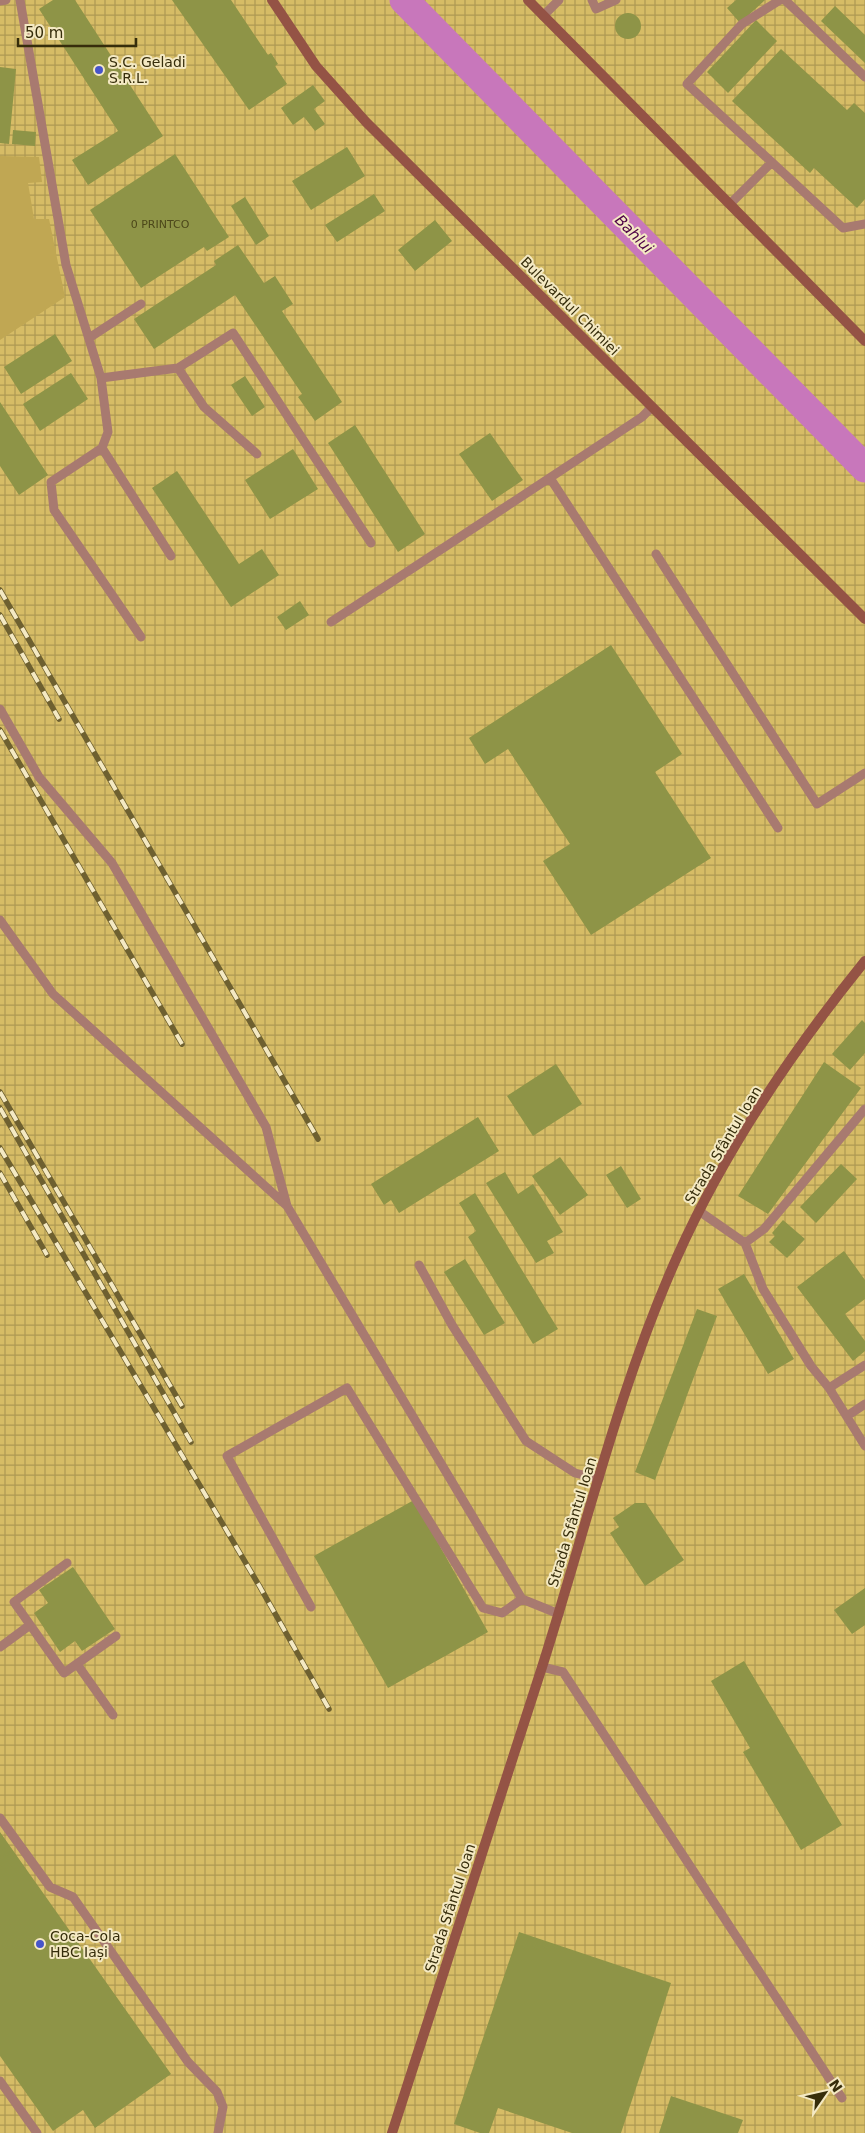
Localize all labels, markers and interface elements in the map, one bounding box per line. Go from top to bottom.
scale bar [18,15,135,47]
text: 50 m [25,24,63,42]
place label: S.C. Geladi S.R.L. [109,54,186,86]
marker: S.C. Geladi S.R.L. [93,64,105,76]
water label: Bahlui [611,211,658,258]
house number: 0 PRINTCO [131,218,190,231]
street label: Bulevardul Chimiei [518,254,622,358]
street label: Strada Sfântul Ioan [681,1083,765,1207]
street label: Strada Sfântul Ioan [545,1455,599,1589]
street label: Strada Sfântul Ioan [422,1841,478,1975]
place label: Coca-Cola HBC Iași [50,1928,120,1961]
marker: Coca-Cola HBC Iași [34,1938,46,1950]
north arrow [800,2068,850,2118]
text: N [826,2076,846,2095]

